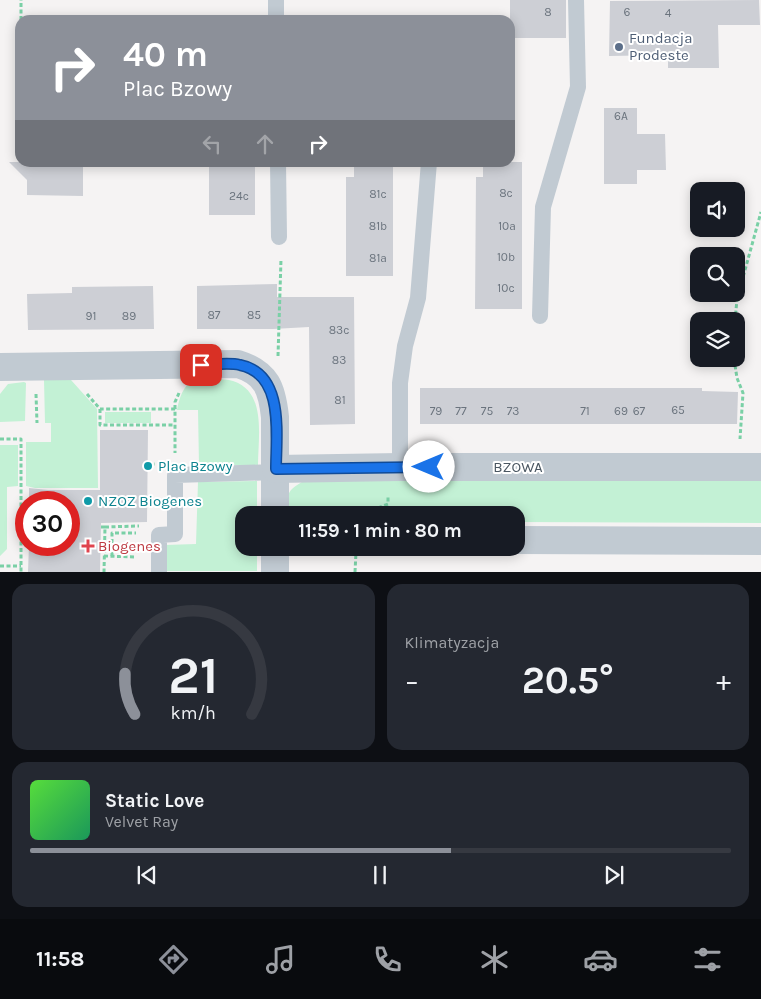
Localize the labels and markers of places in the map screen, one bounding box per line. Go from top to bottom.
place label: Fundacja Prodeste [629,29,692,64]
marker: Fundacja Prodeste [613,41,625,53]
pin [180,344,222,386]
place label: Plac Bzowy [158,457,233,475]
marker: Plac Bzowy [142,460,154,472]
place label: NZOZ Biogenes [98,492,202,510]
marker: NZOZ Biogenes [82,495,94,507]
place label: Biogenes [98,537,161,555]
marker: Biogenes [82,540,94,552]

